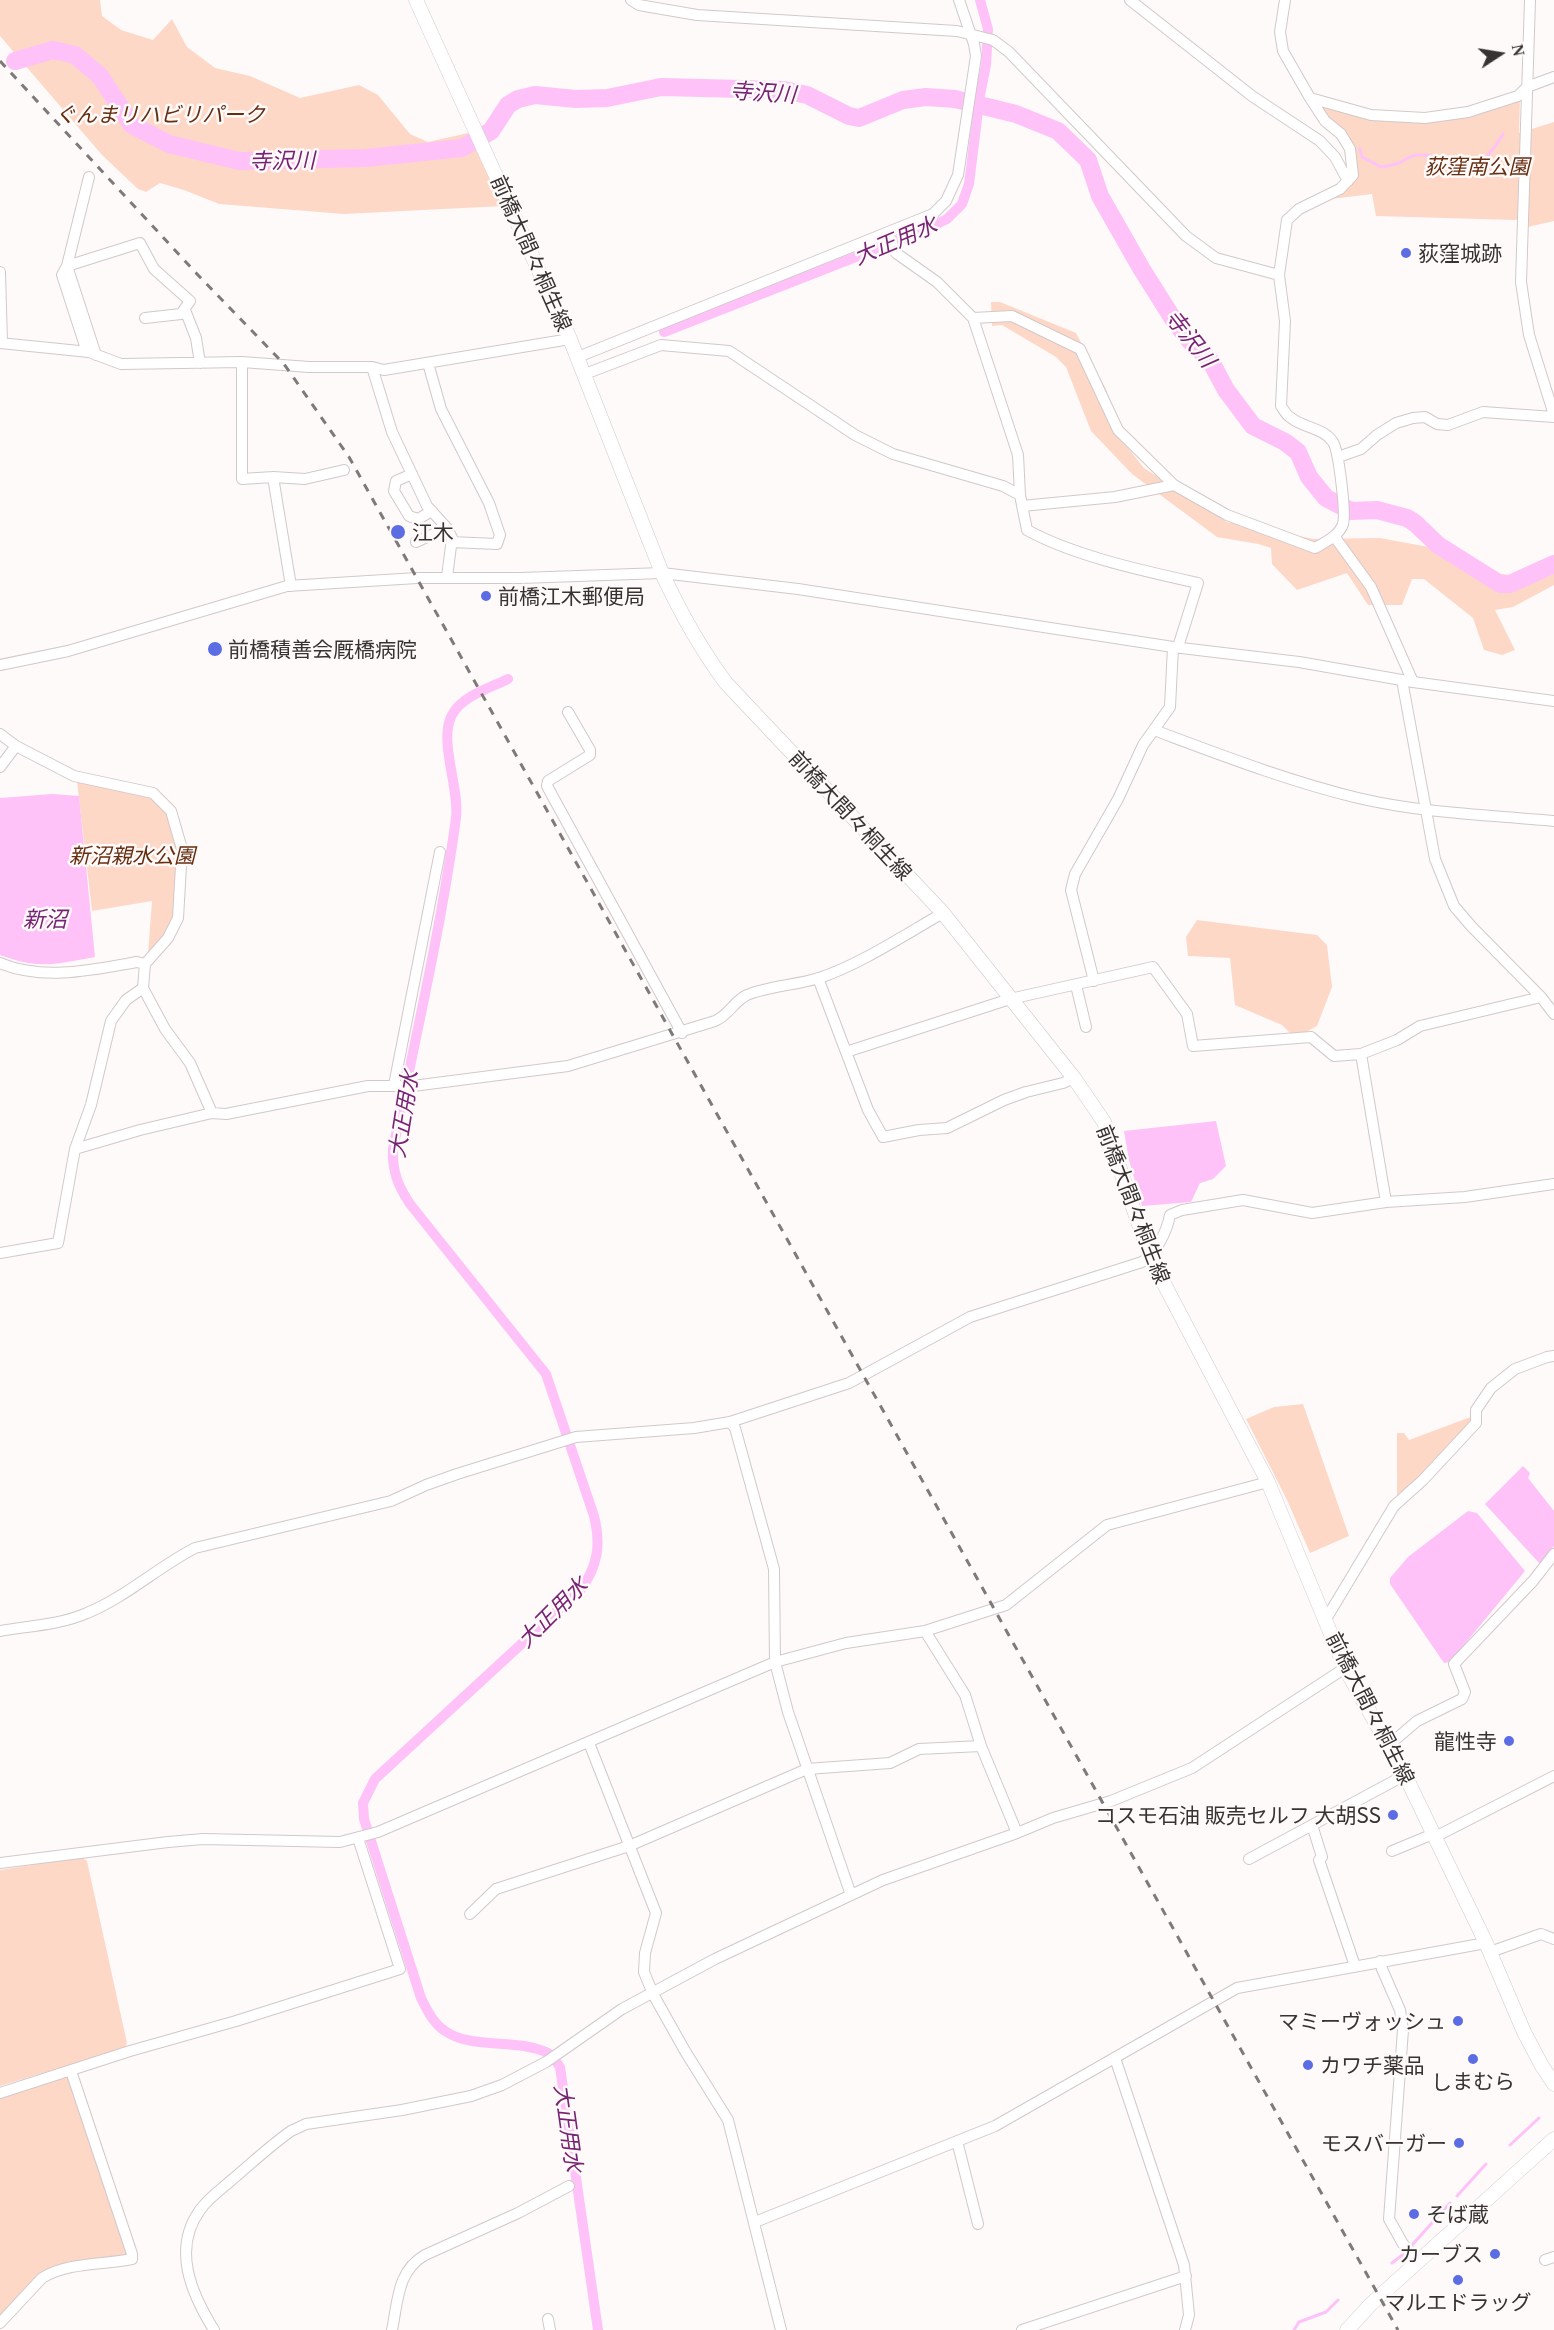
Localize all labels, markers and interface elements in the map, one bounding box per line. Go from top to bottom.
north arrow [1470,24,1530,84]
text: N [1509,43,1528,58]
water label: 寺沢川 [729,77,797,107]
park label: ぐんまリハビリパーク [55,101,265,127]
water label: 寺沢川 [249,146,315,174]
park label: 荻窪南公園 [1425,153,1529,179]
street label: 前橋大間々桐生線 [486,171,578,335]
water label: 大正用水 [849,211,941,269]
place label: 荻窪城跡 [1418,240,1502,266]
marker: 荻窪城跡 [1399,246,1413,260]
water label: 寺沢川 [1160,304,1222,372]
place label: 江木 [412,519,454,545]
marker: 江木 [389,523,407,541]
place label: 前橋江木郵便局 [498,583,645,609]
marker: 前橋江木郵便局 [479,589,493,603]
place label: 前橋積善会厩橋病院 [228,636,417,662]
marker: 前橋積善会厩橋病院 [206,640,224,658]
street label: 前橋大間々桐生線 [784,745,918,885]
park label: 新沼親水公園 [69,842,195,868]
water label: 新沼 [23,906,67,932]
water label: 大正用水 [383,1068,423,1160]
street label: 前橋大間々桐生線 [1092,1121,1176,1287]
water label: 大正用水 [512,1572,592,1652]
street label: 前橋大間々桐生線 [1322,1627,1420,1789]
place label: 龍性寺 [1434,1728,1497,1754]
marker: 龍性寺 [1502,1734,1516,1748]
place label: コスモ石油 販売セルフ 大胡SS [1095,1802,1381,1828]
marker: コスモ石油 販売セルフ 大胡SS [1386,1808,1400,1822]
place label: マミーヴォッシュ [1278,2008,1446,2034]
marker: マミーヴォッシュ [1451,2014,1465,2028]
place label: カワチ薬品 [1320,2052,1425,2078]
marker: しまむら [1466,2052,1480,2066]
marker: カワチ薬品 [1301,2058,1315,2072]
place label: しまむら [1431,2068,1515,2094]
water label: 大正用水 [550,2083,588,2173]
place label: モスバーガー [1321,2130,1447,2156]
marker: モスバーガー [1452,2136,1466,2150]
place label: そば蔵 [1426,2201,1489,2227]
marker: そば蔵 [1407,2207,1421,2221]
place label: カーブス [1399,2241,1483,2267]
marker: カーブス [1488,2247,1502,2261]
marker: マルエドラッグ [1451,2273,1465,2287]
place label: マルエドラッグ [1385,2289,1531,2315]

